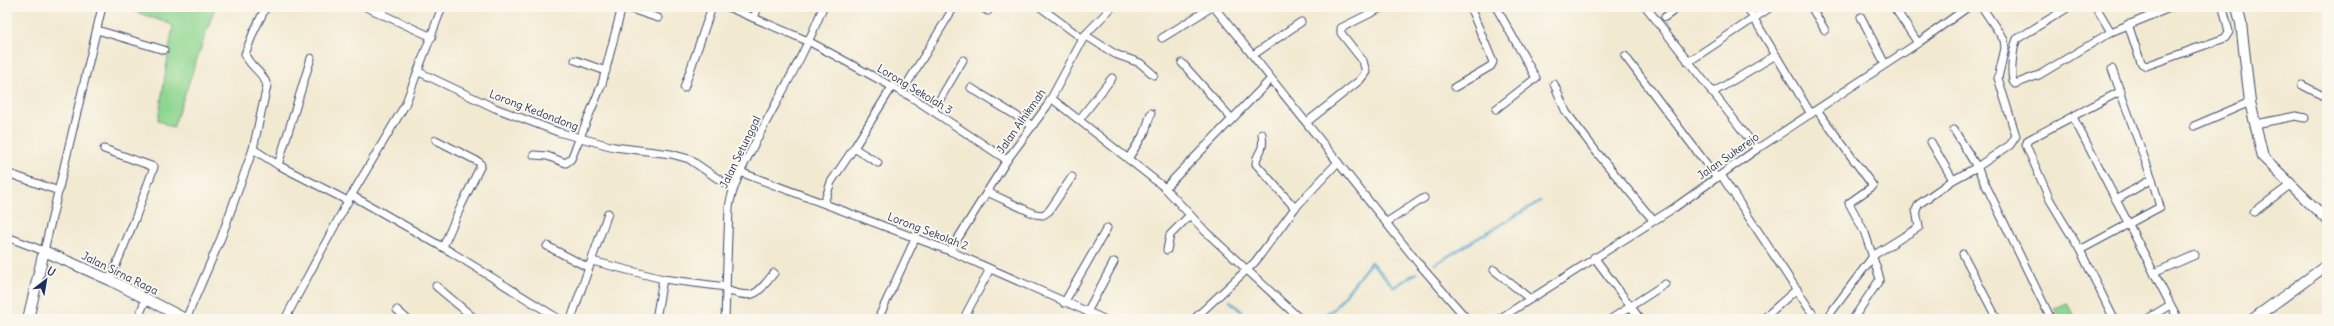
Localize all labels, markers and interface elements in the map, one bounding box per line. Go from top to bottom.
street label: Lorong Sekolah 3 [875,61,955,117]
street label: Jalan Alhikmah [994,86,1048,156]
street label: Lorong Kedondong [487,87,581,133]
street label: Jalan Setunggal [716,113,764,191]
street label: Jalan Sukerejo [1694,130,1762,182]
street label: Lorong Sekolah 2 [886,209,970,253]
street label: Jalan Sirna Raga [79,248,161,298]
north arrow [26,260,66,300]
text: U [44,263,58,279]

